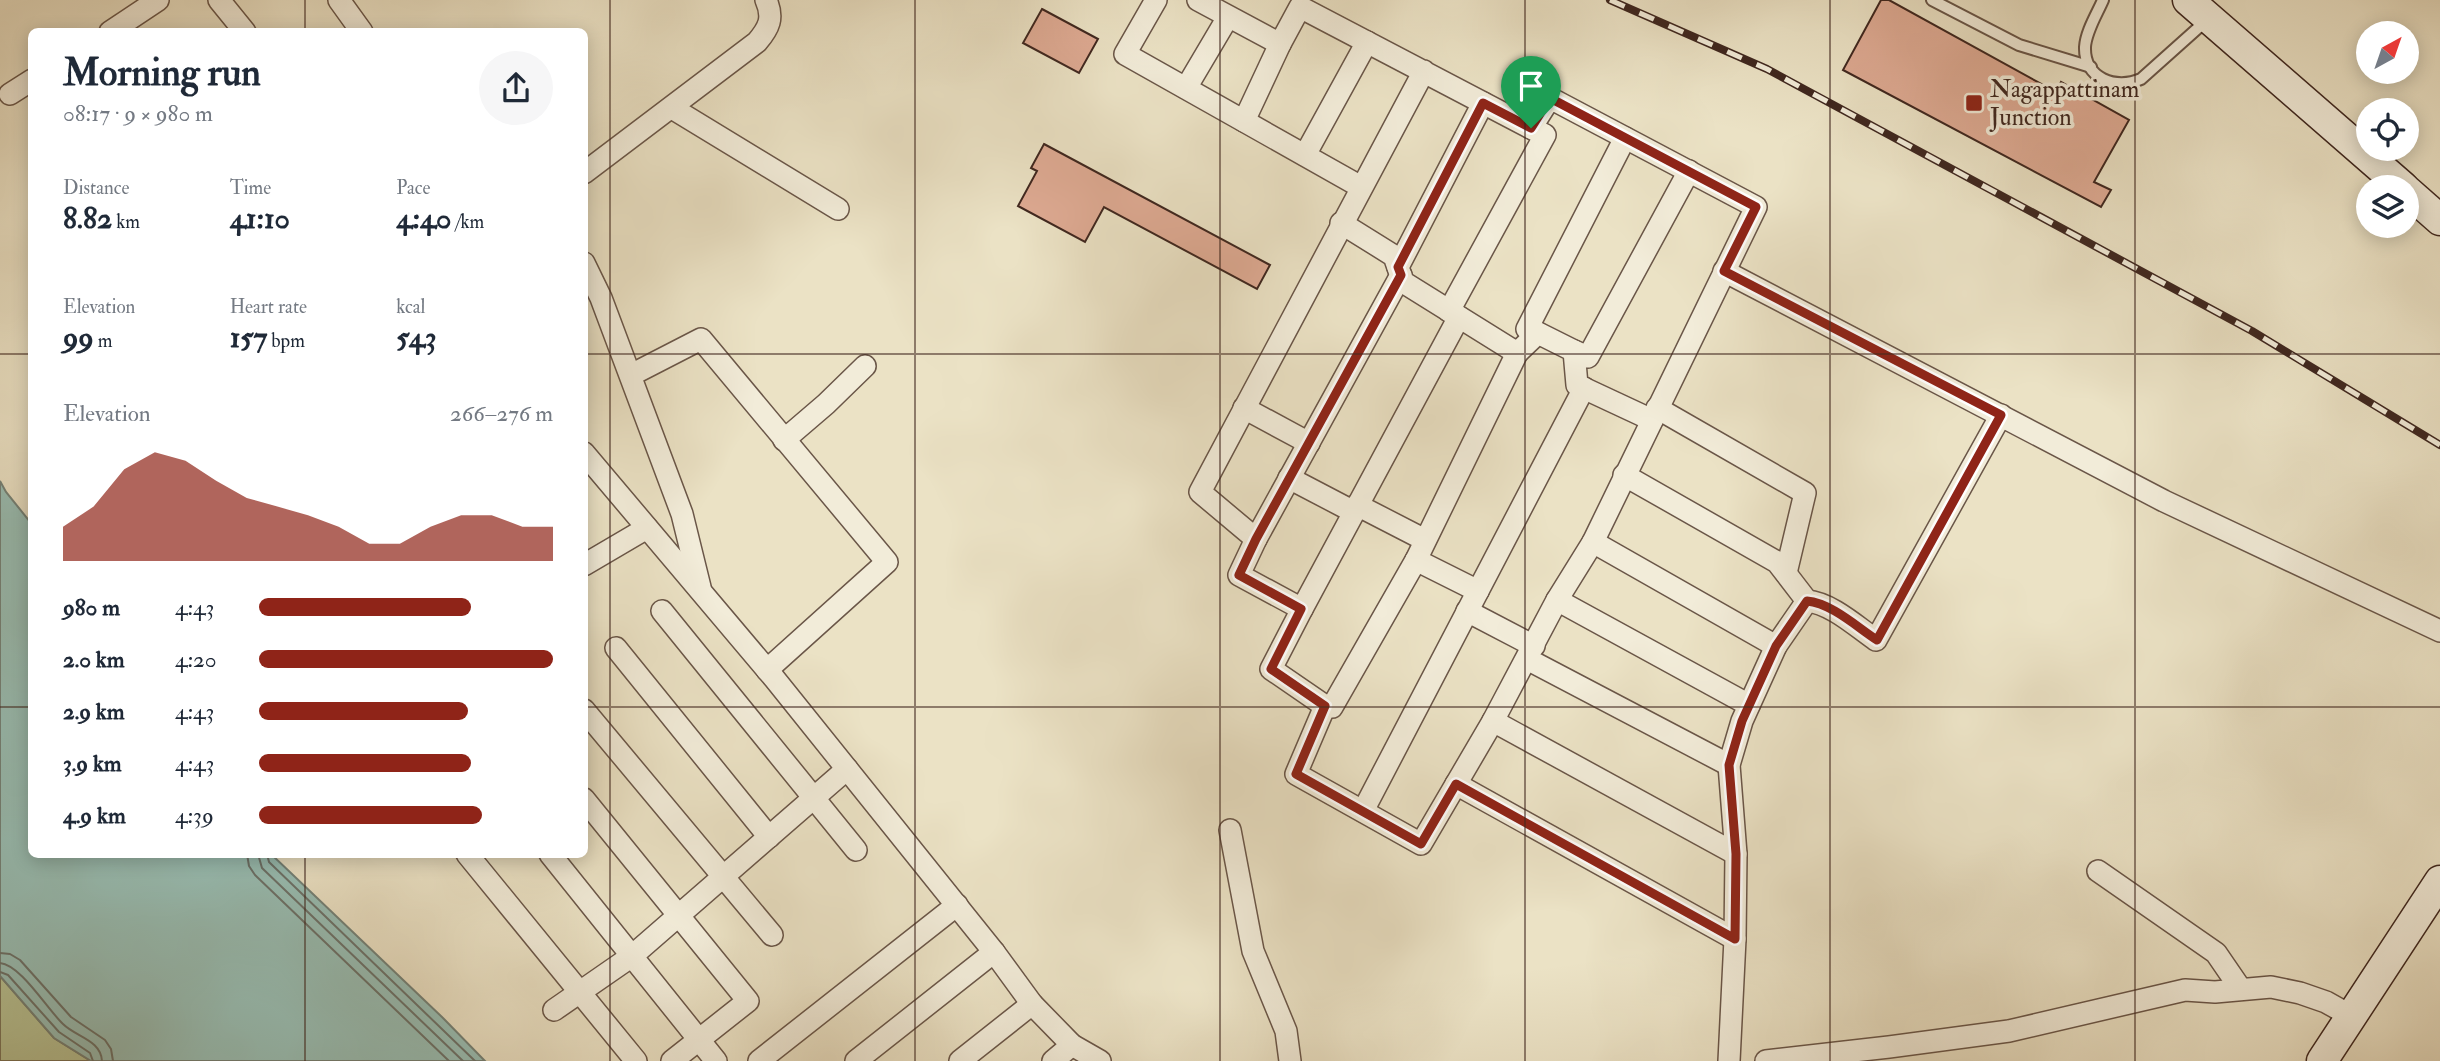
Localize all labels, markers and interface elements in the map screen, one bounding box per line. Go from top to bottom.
north arrow [2356,21,2418,84]
map controls [2356,21,2419,238]
text: Morning run [63,49,261,97]
button: share [479,51,553,125]
pin [1501,56,1561,128]
icon: arrive [1512,67,1550,105]
place label: Nagappattinam Junction [1989,74,2140,133]
marker: Nagappattinam Junction [1964,93,1984,113]
button: locate [2356,98,2419,161]
text: 08:17 · 9 × 980 m [63,99,213,128]
button: layers [2356,175,2419,238]
text: Distance [63,176,129,200]
text: Time [230,176,271,200]
text: Pace [396,176,430,200]
text: 8.82 [63,200,112,237]
text: 41:10 [230,200,290,237]
text: 4:40 [396,200,451,237]
text: km [112,210,140,234]
text: /km [451,210,484,234]
text: Elevation [63,295,135,319]
text: Heart rate [230,295,307,319]
text: kcal [396,295,425,319]
text: 99 [63,319,94,356]
text: 157 [230,319,267,356]
text: 543 [396,319,436,356]
text: m [94,329,112,353]
text: bpm [267,329,305,353]
text: Elevation [63,399,151,428]
text: 266–276 m [450,399,553,428]
text: 980 m [63,593,120,622]
text: 4:43 [175,593,214,622]
text: 2.0 km [63,645,125,674]
text: 4:20 [175,645,217,674]
text: 2.9 km [63,697,125,726]
text: 4:43 [175,697,214,726]
text: 3.9 km [63,749,122,778]
text: 4:43 [175,749,214,778]
text: 4.9 km [63,801,126,830]
text: 4:39 [175,801,214,830]

